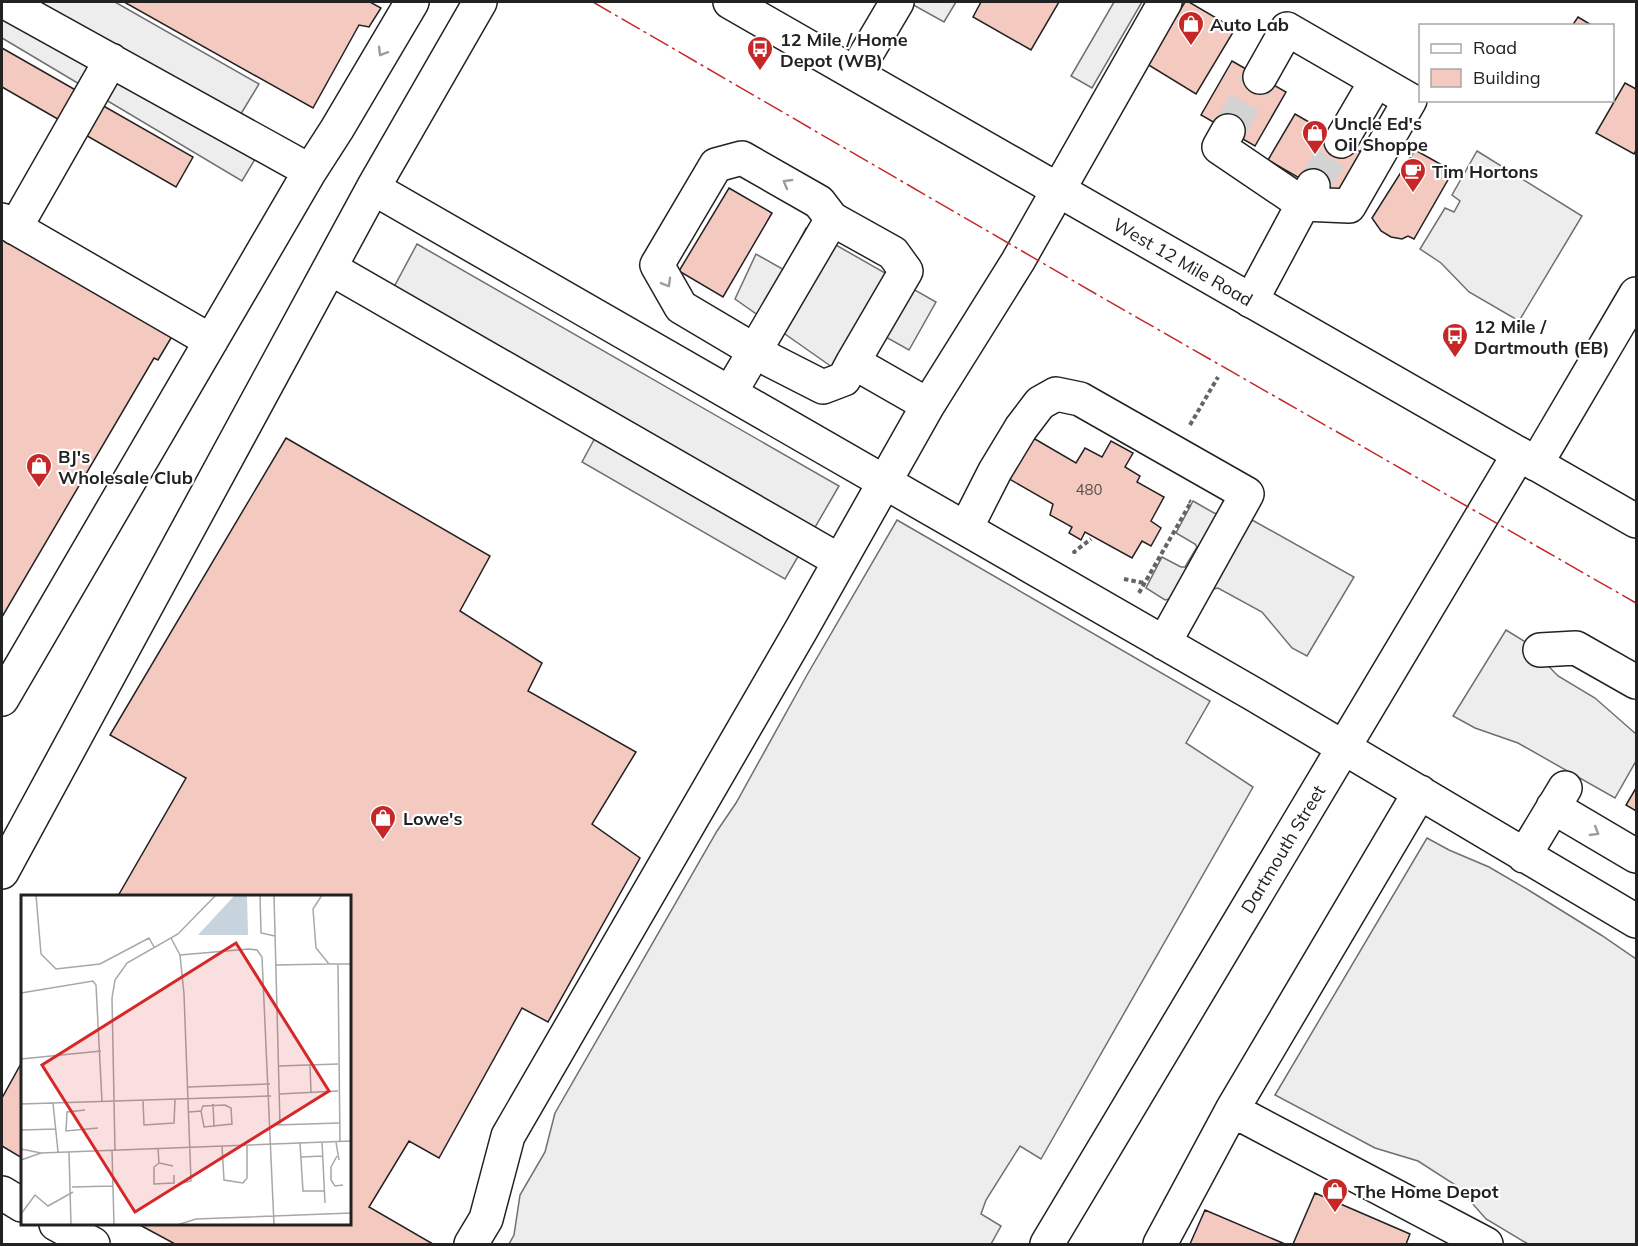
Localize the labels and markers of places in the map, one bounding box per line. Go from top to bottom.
shop icon: Auto Lab [1176,9,1206,47]
place label: Auto Lab [1210,13,1289,36]
place label: 12 Mile / Home Depot (WB) [780,28,908,72]
bus stop icon: 12 Mile / Home Depot (WB) [745,34,775,72]
place label: Uncle Ed's Oil Shoppe [1334,112,1428,156]
shop icon: Uncle Ed's Oil Shoppe [1300,118,1330,156]
cafe icon: Tim Hortons [1398,156,1428,194]
place label: Tim Hortons [1432,160,1538,183]
place label: 12 Mile / Dartmouth (EB) [1474,315,1609,359]
bus stop icon: 12 Mile / Dartmouth (EB) [1440,321,1470,359]
place label: BJ's Wholesale Club [58,445,193,489]
shop icon: BJ's Wholesale Club [24,451,54,489]
shop icon: Lowe's [368,803,398,841]
place label: Lowe's [403,807,462,830]
shop icon: The Home Depot [1320,1176,1350,1214]
place label: The Home Depot [1354,1180,1499,1203]

